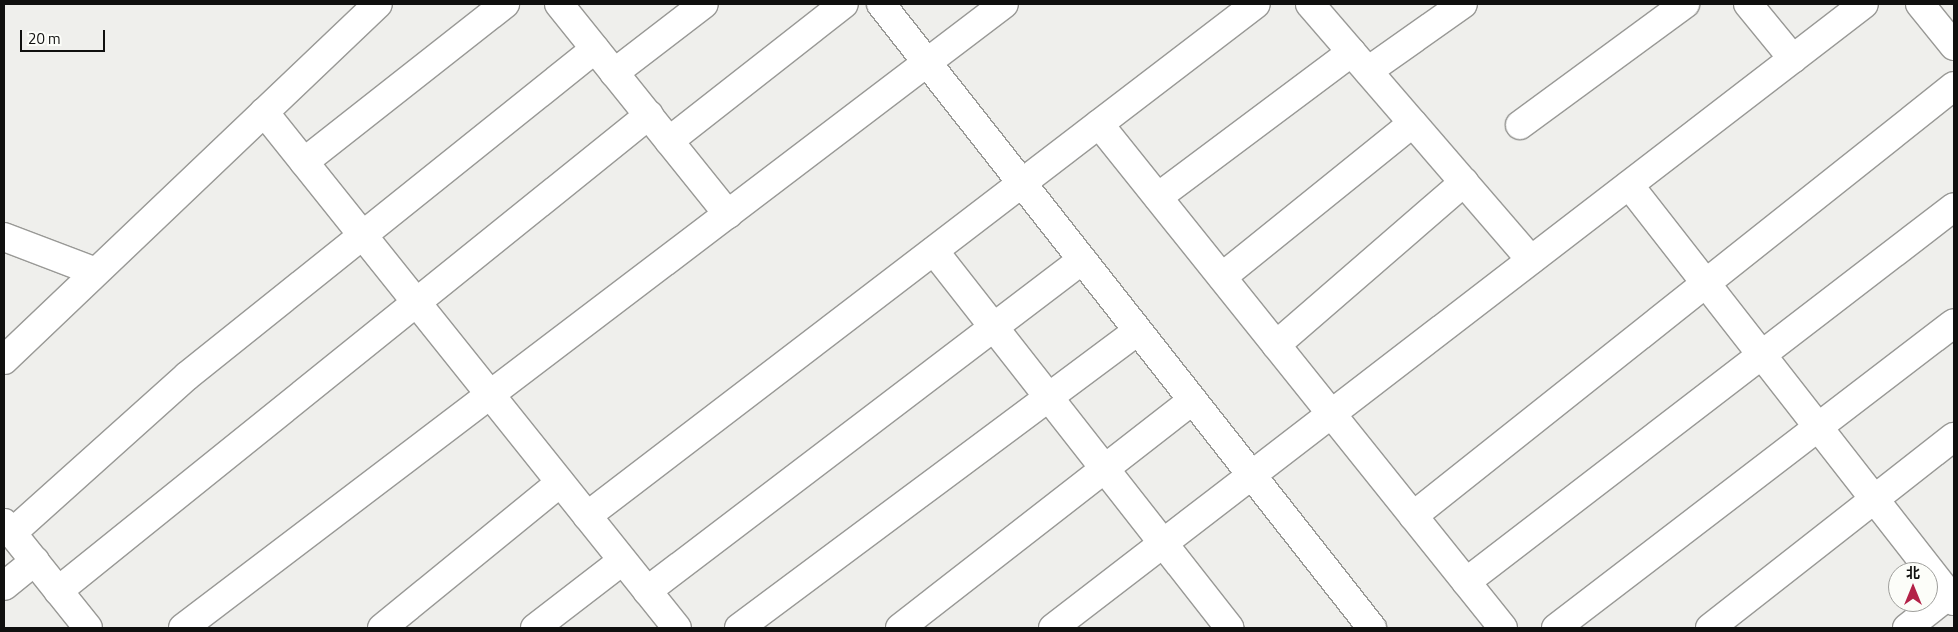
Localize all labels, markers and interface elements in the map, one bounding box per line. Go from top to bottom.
scale bar [22,20,108,52]
text: 20 m [28,27,61,50]
north arrow [1888,562,1938,612]
text: 北 [1906,562,1920,583]

